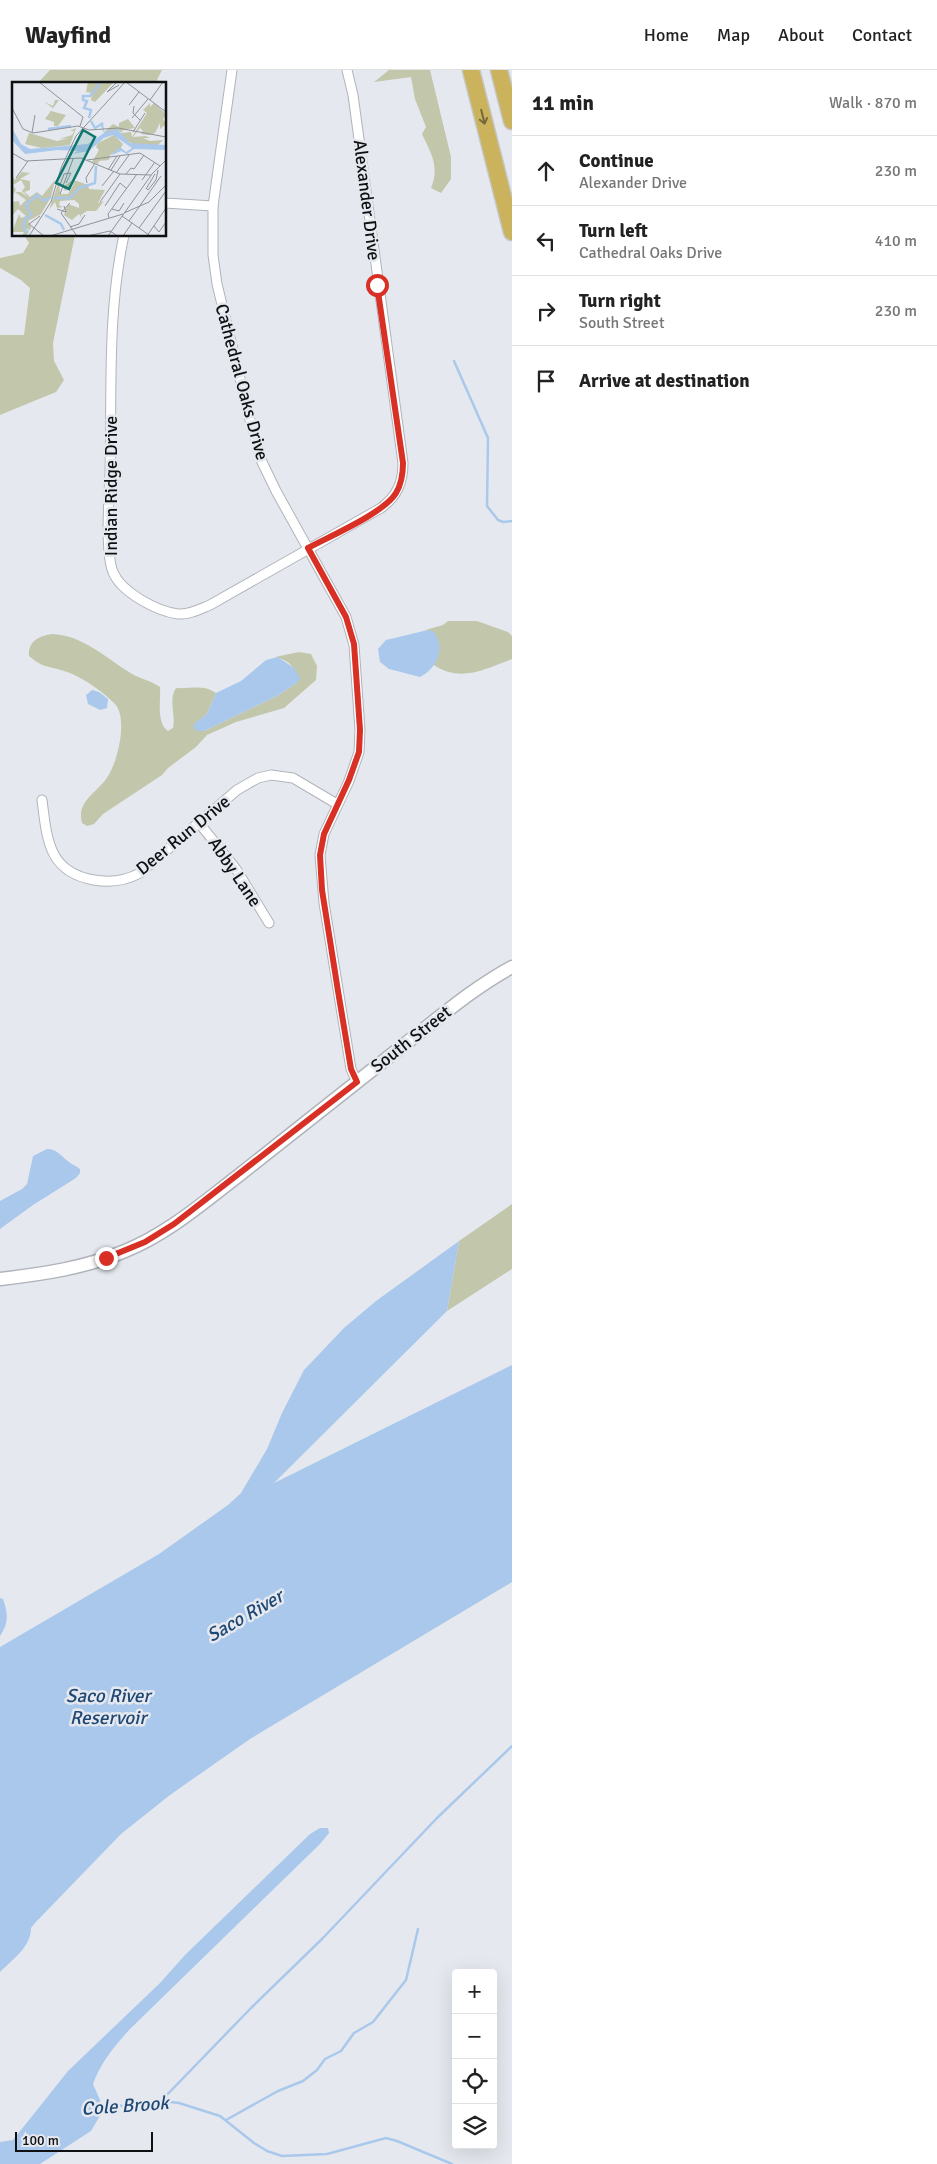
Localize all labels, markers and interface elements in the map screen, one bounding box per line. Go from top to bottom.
text: Wayfind [25,20,111,50]
text: Home [644,24,689,46]
text: Map [717,24,750,46]
text: About [778,24,824,46]
text: Contact [852,24,912,46]
inset map [12,82,166,236]
text: 11 min [532,90,594,116]
text: Walk · 870 m [829,93,917,113]
one-way arrow [479,109,488,125]
street label: Alexander Drive [349,138,385,262]
text: Continue [579,149,654,173]
icon: ahead [532,157,560,185]
text: 230 m [875,161,917,181]
text: Alexander Drive [579,173,687,193]
text: Turn left [579,219,648,243]
icon: left [532,227,560,255]
text: 410 m [875,231,917,251]
text: Cathedral Oaks Drive [579,243,722,263]
route start [366,274,389,297]
text: Turn right [579,289,661,313]
icon: right [532,297,560,325]
street label: Cathedral Oaks Drive [211,301,273,463]
text: 230 m [875,301,917,321]
text: South Street [579,313,664,333]
icon: arrive [532,367,560,395]
text: Arrive at destination [579,369,750,393]
street label: Indian Ridge Drive [100,416,122,556]
street label: Deer Run Drive [132,790,234,880]
street label: Abby Lane [204,833,266,911]
street label: South Street [366,1001,456,1077]
route end [95,1247,118,1270]
water label: Saco River [202,1583,290,1647]
water label: Saco River Reservoir [66,1684,153,1730]
map controls [452,1969,497,2149]
button: + [452,1969,497,2014]
button: − [452,2014,497,2059]
button: locate [452,2059,497,2104]
water label: Cole Brook [81,2091,171,2121]
button: layers [452,2104,497,2149]
scale bar [15,2129,152,2152]
text: 100 m [22,2132,59,2149]

